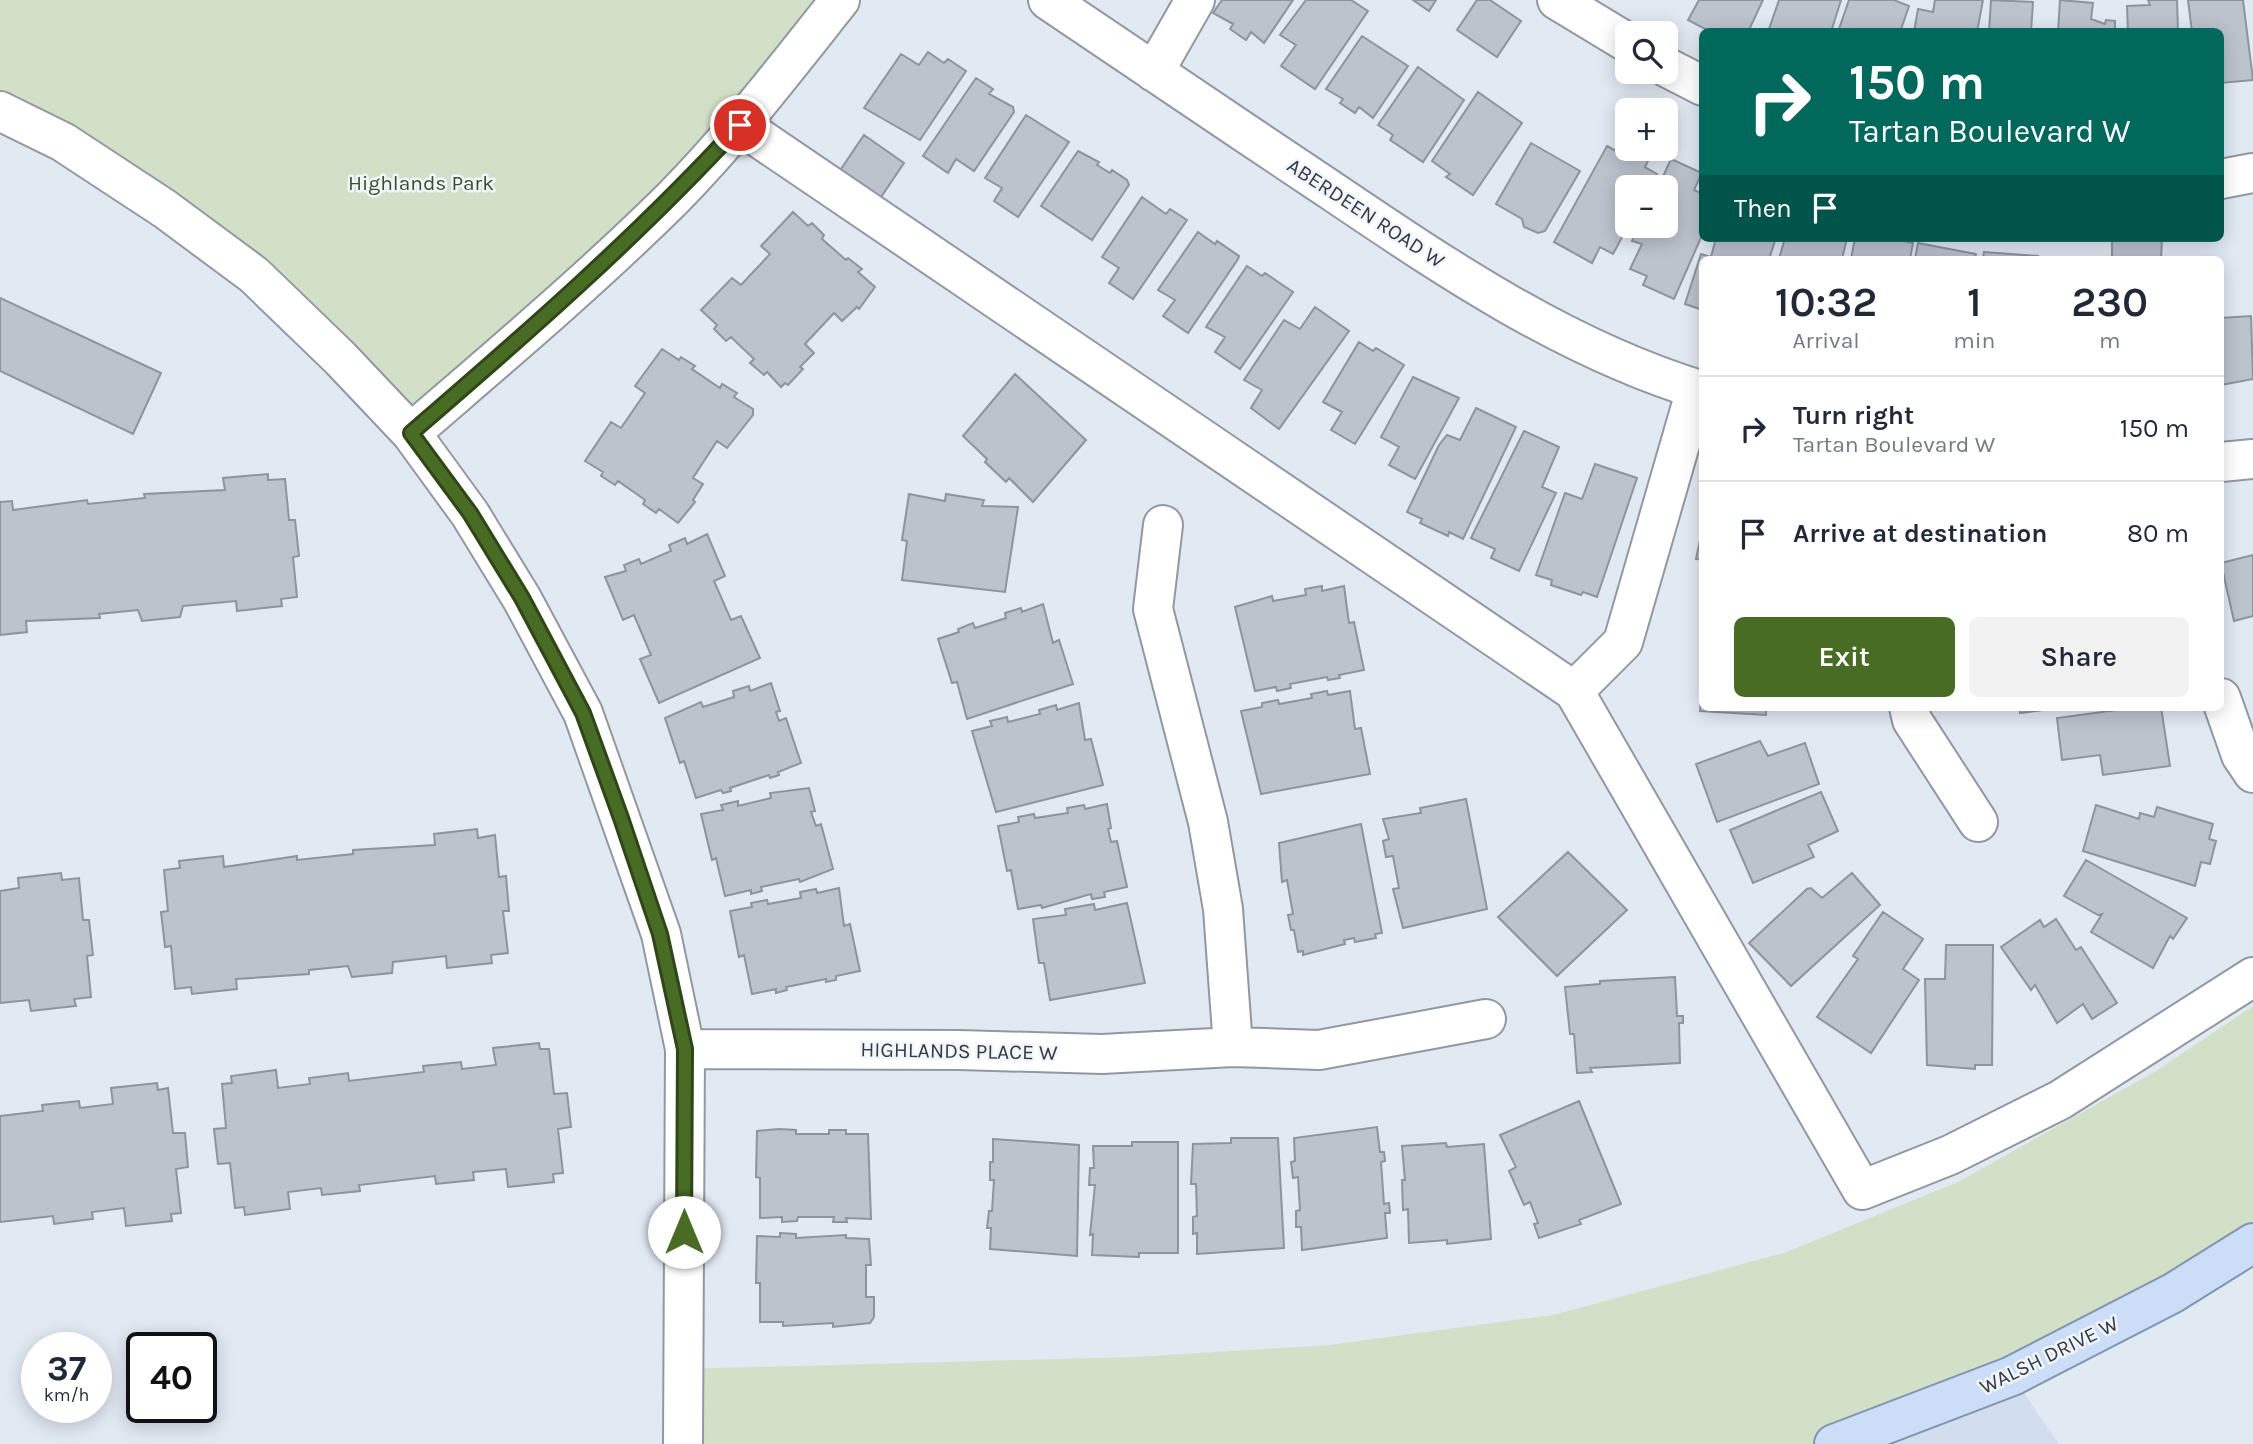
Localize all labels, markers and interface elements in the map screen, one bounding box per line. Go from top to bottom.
map controls [1615,21,1678,238]
button: search [1615,21,1678,84]
text: 150 m [1849,54,1985,111]
icon: right [1734,56,1825,147]
pin [710,95,770,155]
button: + [1615,98,1678,161]
icon: arrive [721,106,759,144]
text: Tartan Boulevard W [1849,113,2131,150]
street label: ABERDEEN ROAD W [1283,153,1449,273]
park label: Highlands Park [348,171,494,195]
button: − [1615,175,1678,238]
icon: arrive [1806,189,1844,227]
text: Then [1734,193,1792,224]
text: 10:32 [1775,277,1877,327]
text: 1 [1967,277,1982,327]
text: 230 [2071,277,2148,327]
text: Arrival [1792,327,1860,354]
text: min [1953,327,1995,354]
text: m [2099,327,2120,354]
text: Turn right [1793,400,1914,431]
icon: right [1734,410,1772,448]
text: 150 m [2120,413,2189,444]
text: Tartan Boulevard W [1793,431,1995,458]
icon: arrive [1734,515,1772,553]
text: Arrive at destination [1793,518,2047,549]
text: 80 m [2127,518,2189,549]
button: Exit [1734,617,1955,697]
button: Share [1969,617,2189,697]
street label: HIGHLANDS PLACE W [860,1037,1058,1065]
position arrow [647,1195,721,1269]
street label: WALSH DRIVE W [1976,1311,2123,1399]
speed limit sign: 40 [126,1332,217,1423]
text: 37 [47,1348,86,1389]
text: km/h [44,1384,89,1406]

